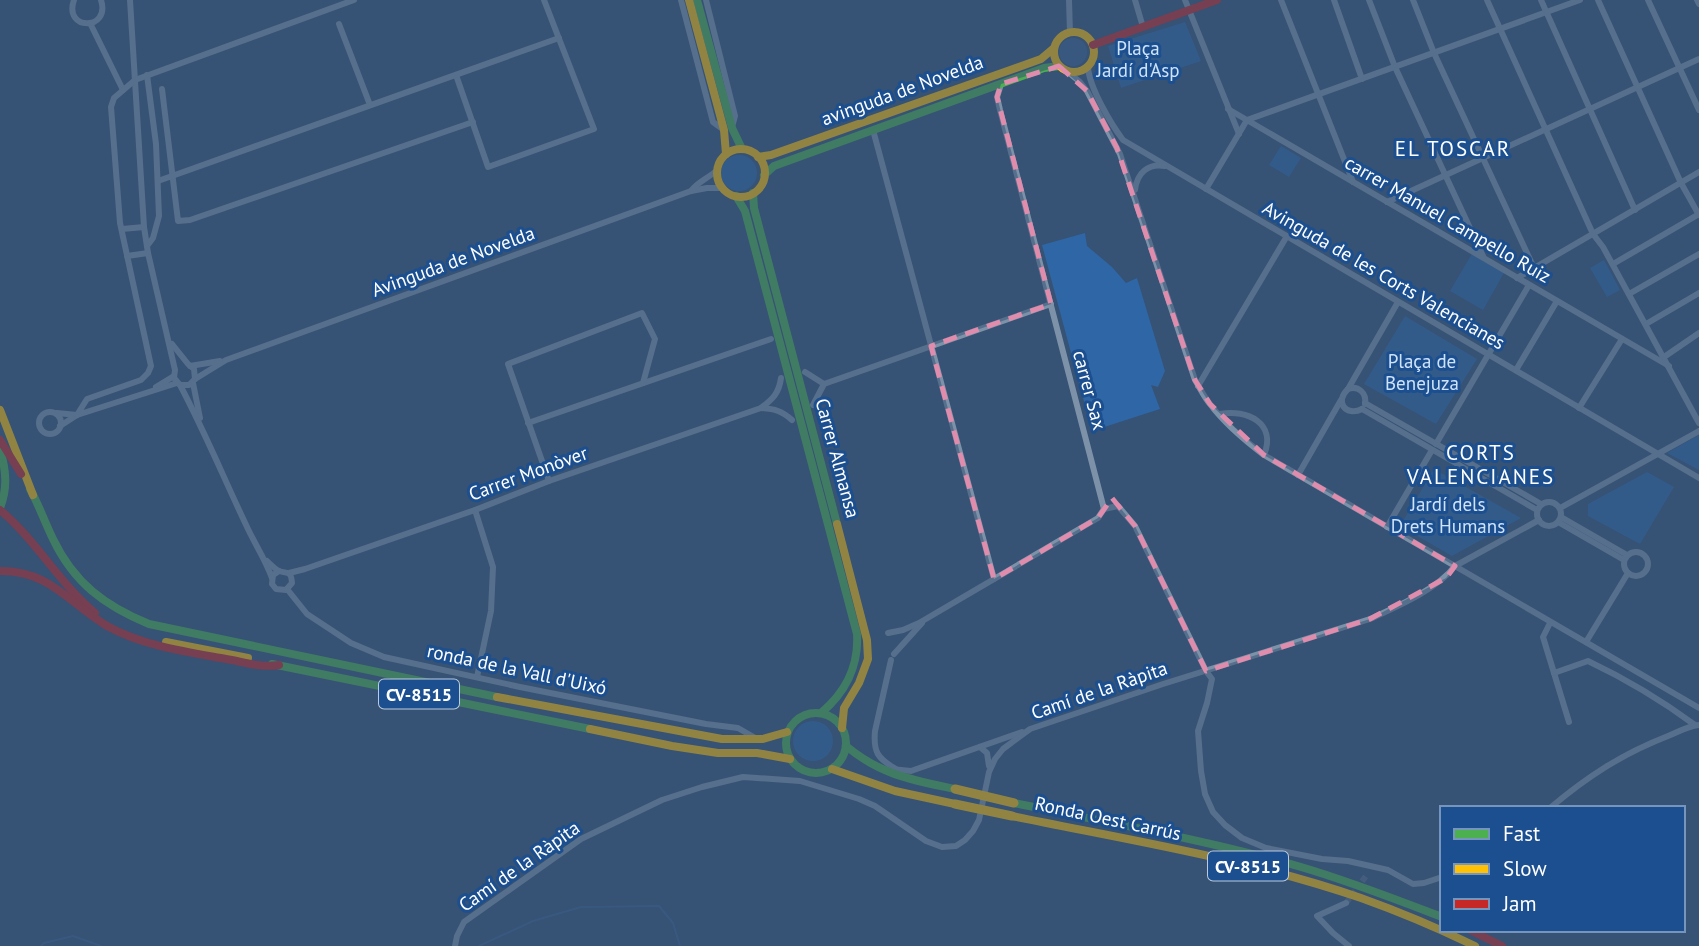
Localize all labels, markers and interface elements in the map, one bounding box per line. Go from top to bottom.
park label: Plaça Jardí d'Asp [1095,36,1180,82]
street label: avinguda de Novelda [818,50,986,130]
district label: EL TOSCAR [1395,135,1511,162]
street label: carrer Manuel Campello Ruiz [1341,150,1555,288]
street label: Avinguda de les Corts Valencianes [1259,196,1509,354]
street label: Avinguda de Novelda [368,220,538,302]
street label: carrer Sax [1068,348,1112,433]
park label: Plaça de Benejuza [1385,349,1459,395]
street label: Carrer Almansa [811,396,865,520]
district label: CORTS VALENCIANES [1406,439,1555,490]
street label: Carrer Monòver [465,440,591,506]
park label: Jardí dels Drets Humans [1391,492,1505,538]
street label: ronda de la Vall d'Uixó [425,638,609,700]
street label: Camí de la Ràpita [1028,655,1170,725]
road number: CV-8515 [379,680,459,708]
street label: Ronda Oest Carrús [1033,791,1183,845]
legend [1440,806,1685,932]
street label: Camí de la Ràpita [454,815,584,917]
text: Fast [1503,820,1540,847]
road number: CV-8515 [1208,852,1288,880]
text: Slow [1503,855,1547,882]
text: Jam [1502,890,1537,917]

